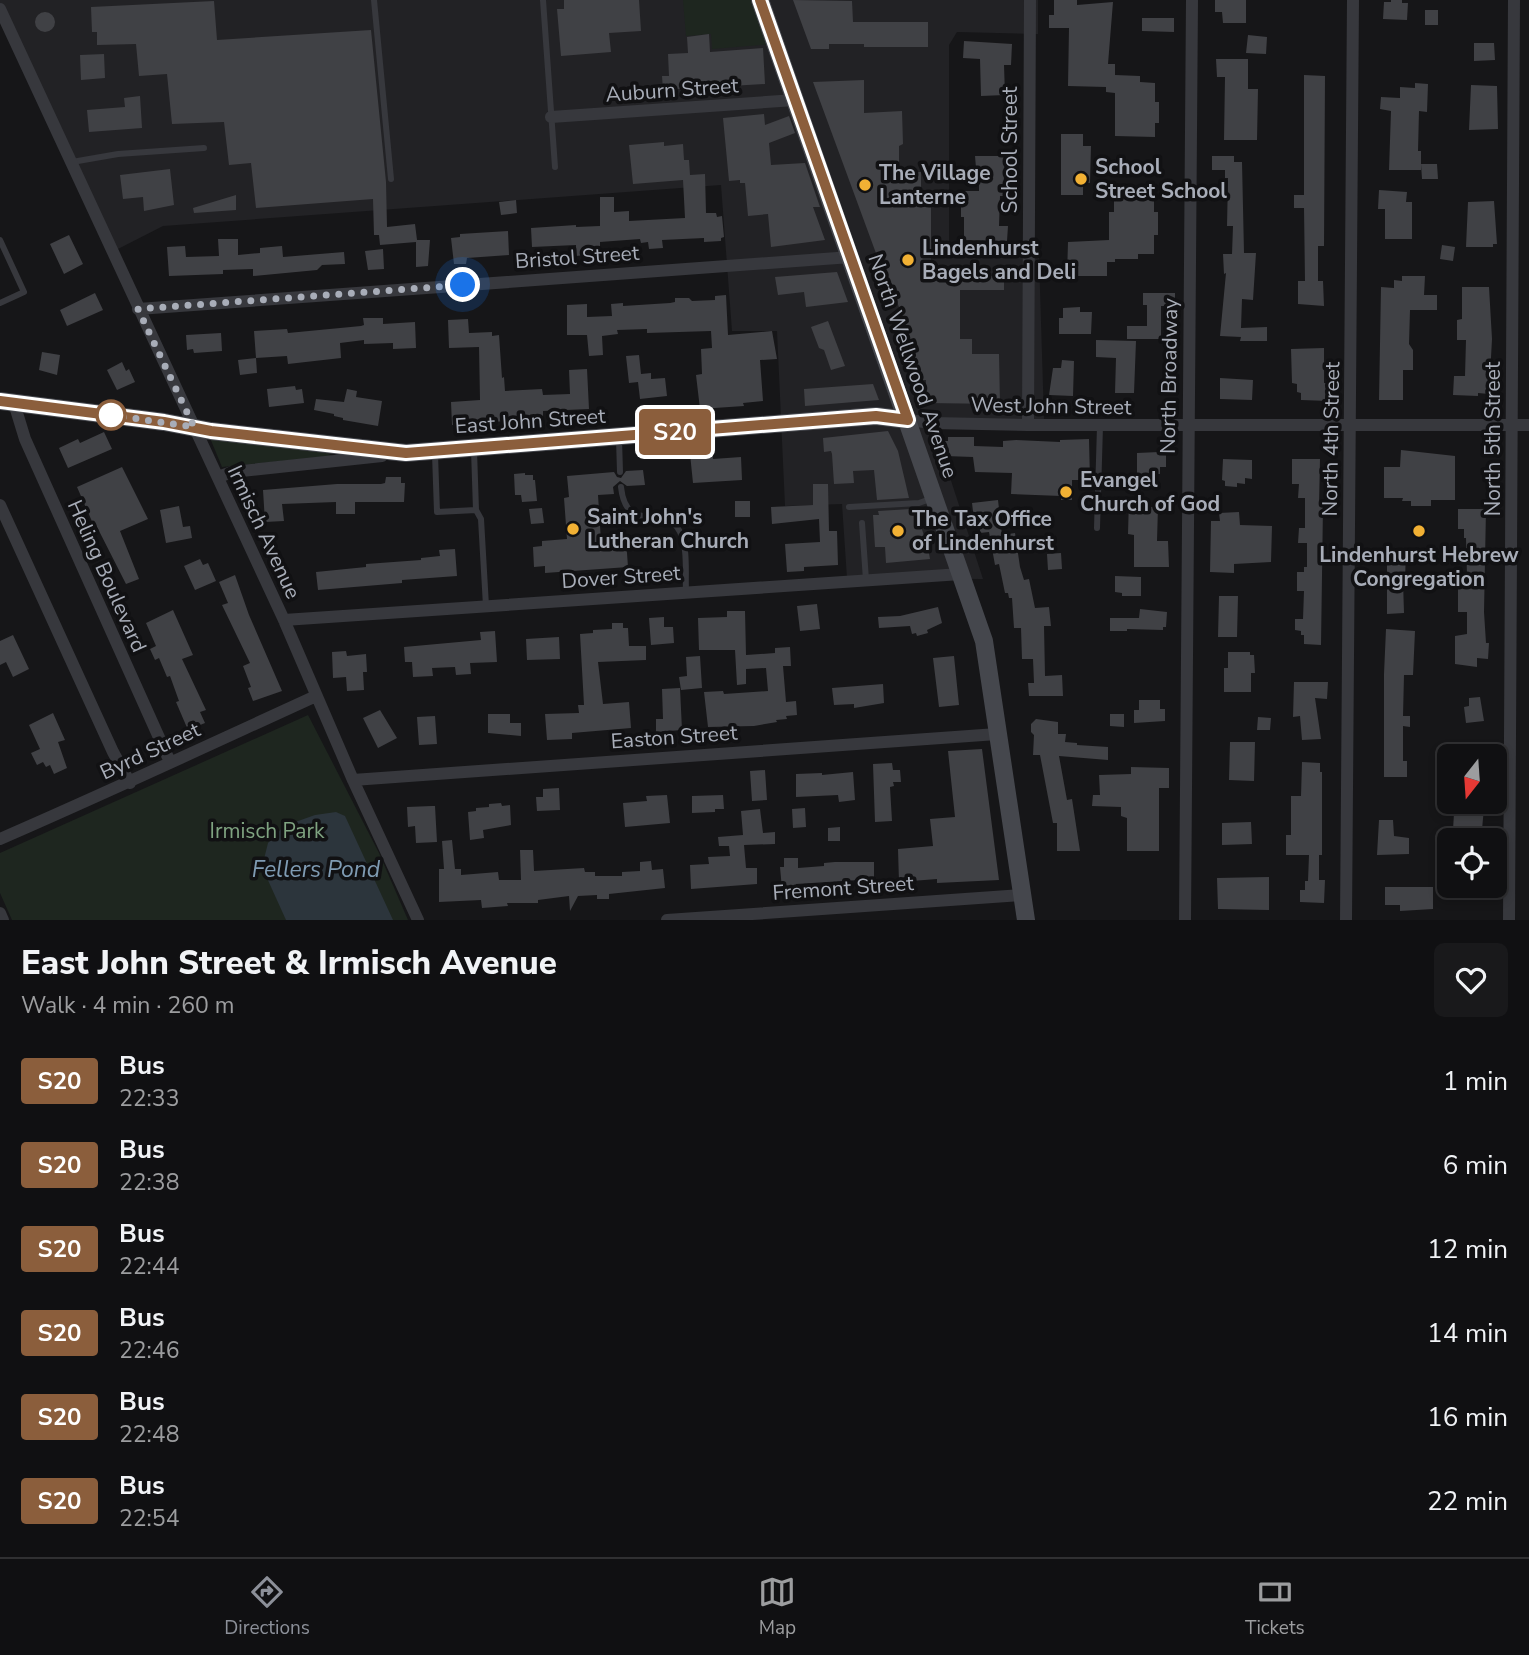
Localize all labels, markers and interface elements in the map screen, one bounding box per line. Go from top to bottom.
street label: Auburn Street [605,71,740,109]
street label: School Street [996,86,1024,213]
place label: School Street School [1095,153,1227,205]
place label: The Village Lanterne [879,159,991,211]
marker: School Street School [1073,171,1089,187]
marker: The Village Lanterne [857,177,873,193]
place label: Lindenhurst Bagels and Deli [922,234,1076,286]
street label: Bristol Street [514,239,641,275]
street label: North Wellwood Avenue [861,250,965,482]
marker: Lindenhurst Bagels and Deli [900,252,916,268]
your location [445,267,480,302]
street label: North Broadway [1154,298,1184,454]
street label: North 4th Street [1316,361,1346,517]
street label: North 5th Street [1479,361,1507,516]
street label: West John Street [970,391,1132,421]
unlabelled marker [96,400,126,430]
street label: East John Street [454,402,607,440]
line badge: S20 [635,409,715,455]
text: S20 [653,416,697,448]
street label: Irmisch Avenue [221,461,307,603]
place label: Evangel Church of God [1080,466,1220,518]
marker: Evangel Church of God [1058,484,1074,500]
street label: Heling Boulevard [61,495,153,657]
place label: Saint John's Lutheran Church [587,503,749,555]
place label: The Tax Office of Lindenhurst [912,505,1055,557]
marker: Saint John's Lutheran Church [565,521,581,537]
marker: The Tax Office of Lindenhurst [890,523,906,539]
marker: Lindenhurst Hebrew Congregation [1411,523,1427,539]
place label: Lindenhurst Hebrew Congregation [1319,541,1519,593]
street label: Dover Street [561,559,682,595]
street label: Byrd Street [95,715,205,786]
street label: Easton Street [610,719,739,755]
north arrow [1437,744,1507,814]
map controls [1437,744,1507,898]
park label: Irmisch Park [210,817,325,845]
button: locate [1437,828,1507,898]
water label: Fellers Pond [252,854,381,885]
street label: Fremont Street [771,869,915,907]
text: East John Street & Irmisch Avenue [21,941,557,986]
button: heart [1434,943,1508,1017]
text: Walk · 4 min · 260 m [21,990,234,1021]
text: Bus [119,1048,165,1083]
text: 1 min [1443,1064,1508,1099]
text: S20 [38,1065,81,1097]
text: 22:33 [119,1083,179,1114]
text: Bus [119,1132,165,1167]
text: 6 min [1443,1148,1508,1183]
text: S20 [38,1149,81,1181]
text: 22:38 [119,1167,179,1198]
text: Bus [119,1216,165,1251]
text: 12 min [1427,1232,1508,1267]
text: S20 [38,1233,81,1265]
text: 22:44 [119,1251,179,1282]
text: Bus [119,1300,165,1335]
text: 14 min [1427,1316,1508,1351]
text: S20 [38,1317,81,1349]
text: 22:46 [119,1335,179,1366]
text: Bus [119,1384,165,1419]
text: 16 min [1427,1400,1508,1435]
text: S20 [38,1401,81,1433]
text: 22:48 [119,1419,179,1450]
text: Bus [119,1468,165,1503]
text: 22 min [1427,1484,1508,1519]
text: S20 [38,1485,81,1517]
text: 22:54 [119,1503,179,1534]
tab: Directions [224,1573,310,1641]
tab: Map [758,1573,796,1641]
tab: Tickets [1245,1573,1305,1641]

